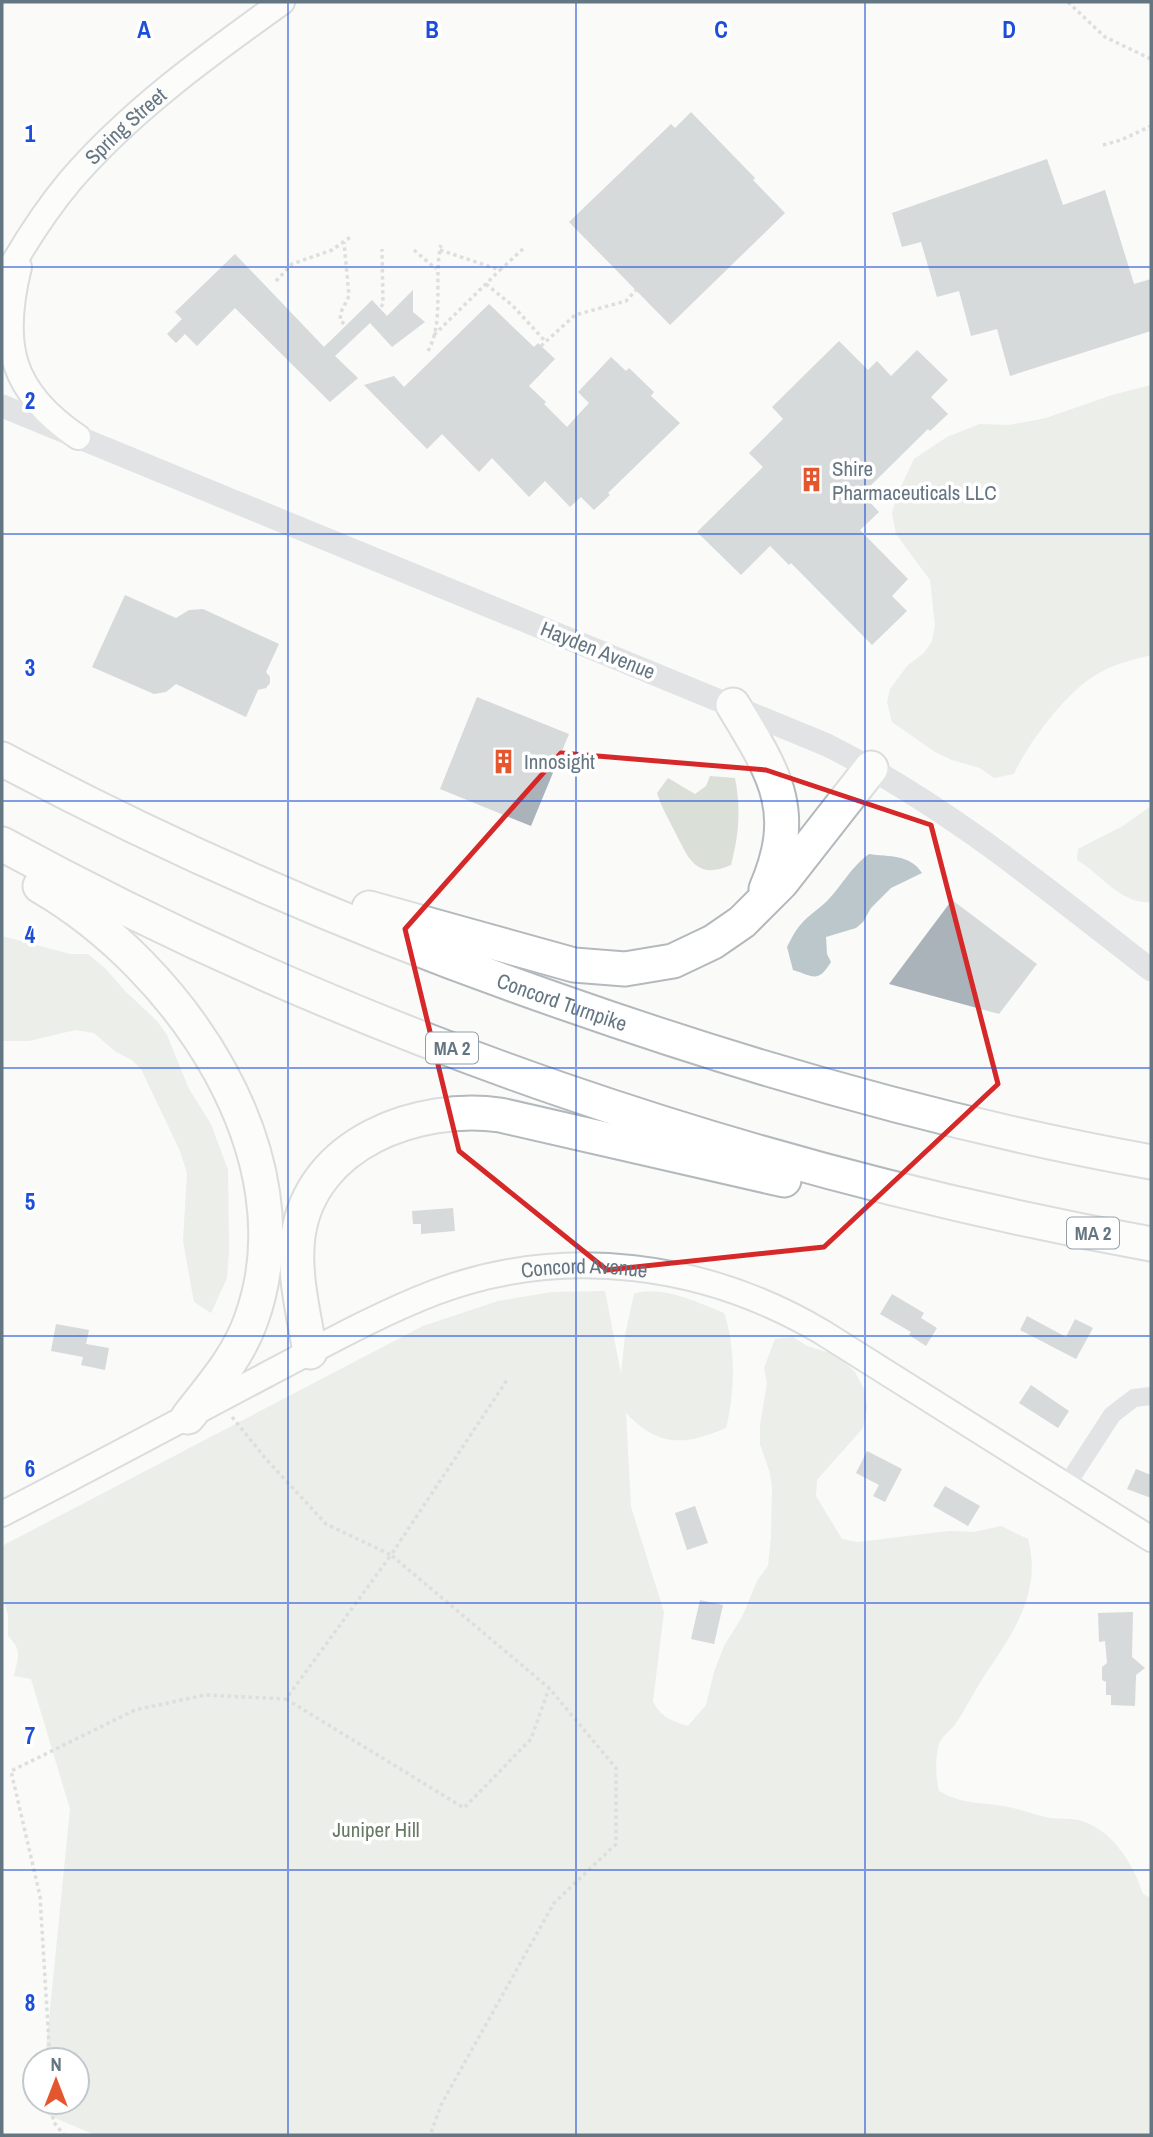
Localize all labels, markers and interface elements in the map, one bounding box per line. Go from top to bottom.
text: A [137,14,151,45]
text: B [425,14,439,45]
text: C [714,14,728,45]
text: D [1002,14,1016,45]
street label: Spring Street [78,80,172,171]
text: 1 [25,118,36,149]
text: 2 [25,385,35,416]
place label: Shire Pharmaceuticals LLC [832,454,997,507]
building icon: Shire Pharmaceuticals LLC [798,466,826,494]
street label: Hayden Avenue [536,614,660,686]
text: 3 [25,652,35,683]
building icon: Innosight [490,747,518,775]
place label: Innosight [524,747,595,776]
text: 4 [25,919,36,950]
street label: Concord Turnpike [493,965,631,1038]
road number: MA 2 [426,1032,478,1064]
text: 5 [25,1186,35,1217]
road number: MA 2 [1067,1218,1119,1248]
street label: Concord Avenue [519,1251,649,1284]
text: 6 [25,1453,35,1484]
text: 7 [25,1720,35,1751]
park label: Juniper Hill [332,1815,420,1844]
text: 8 [25,1987,35,2018]
north arrow [21,2046,91,2116]
text: N [50,2051,62,2077]

